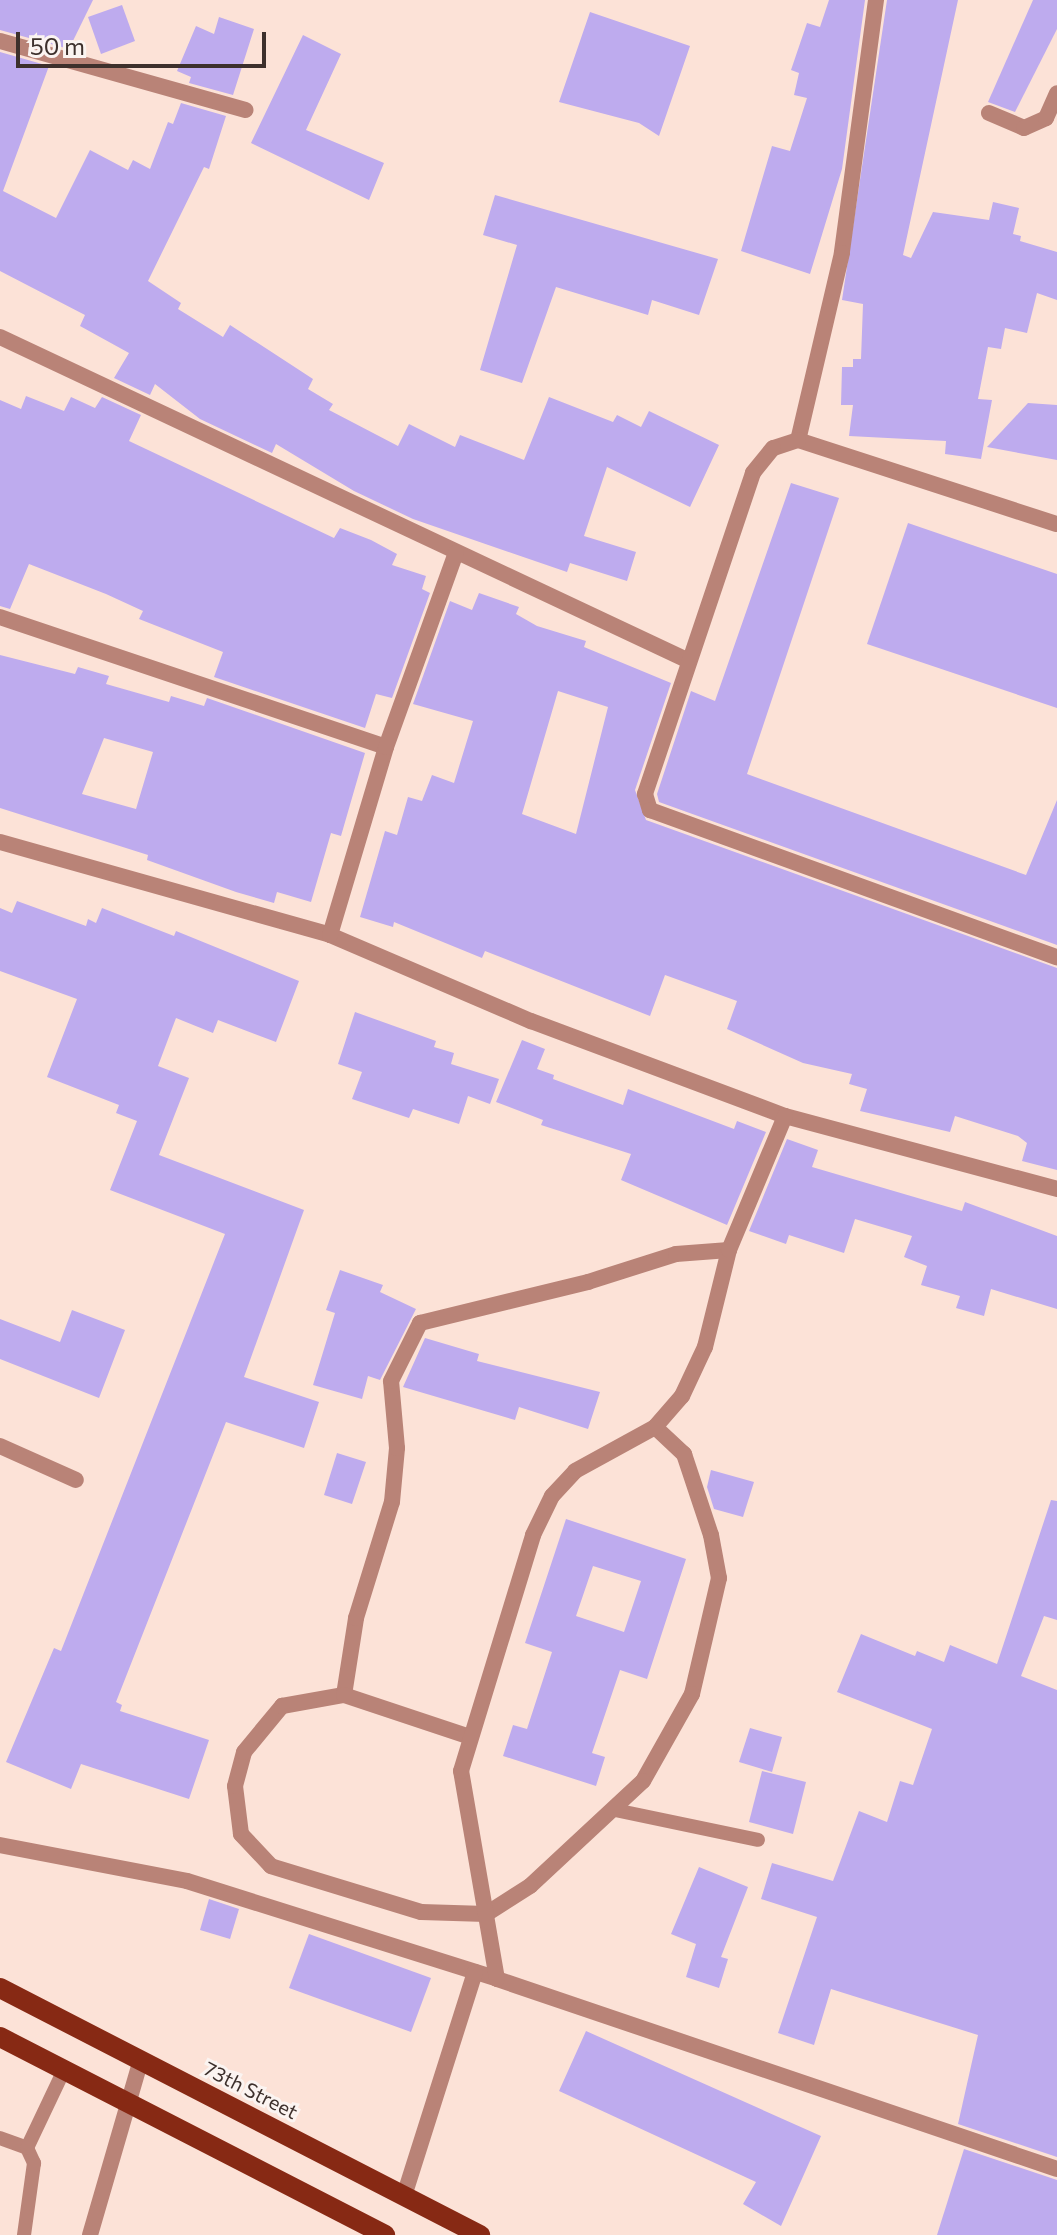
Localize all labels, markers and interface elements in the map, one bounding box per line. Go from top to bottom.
scale bar [20,16,270,66]
text: 50 m [30,31,85,60]
street label: 73th Street [200,2056,302,2124]

